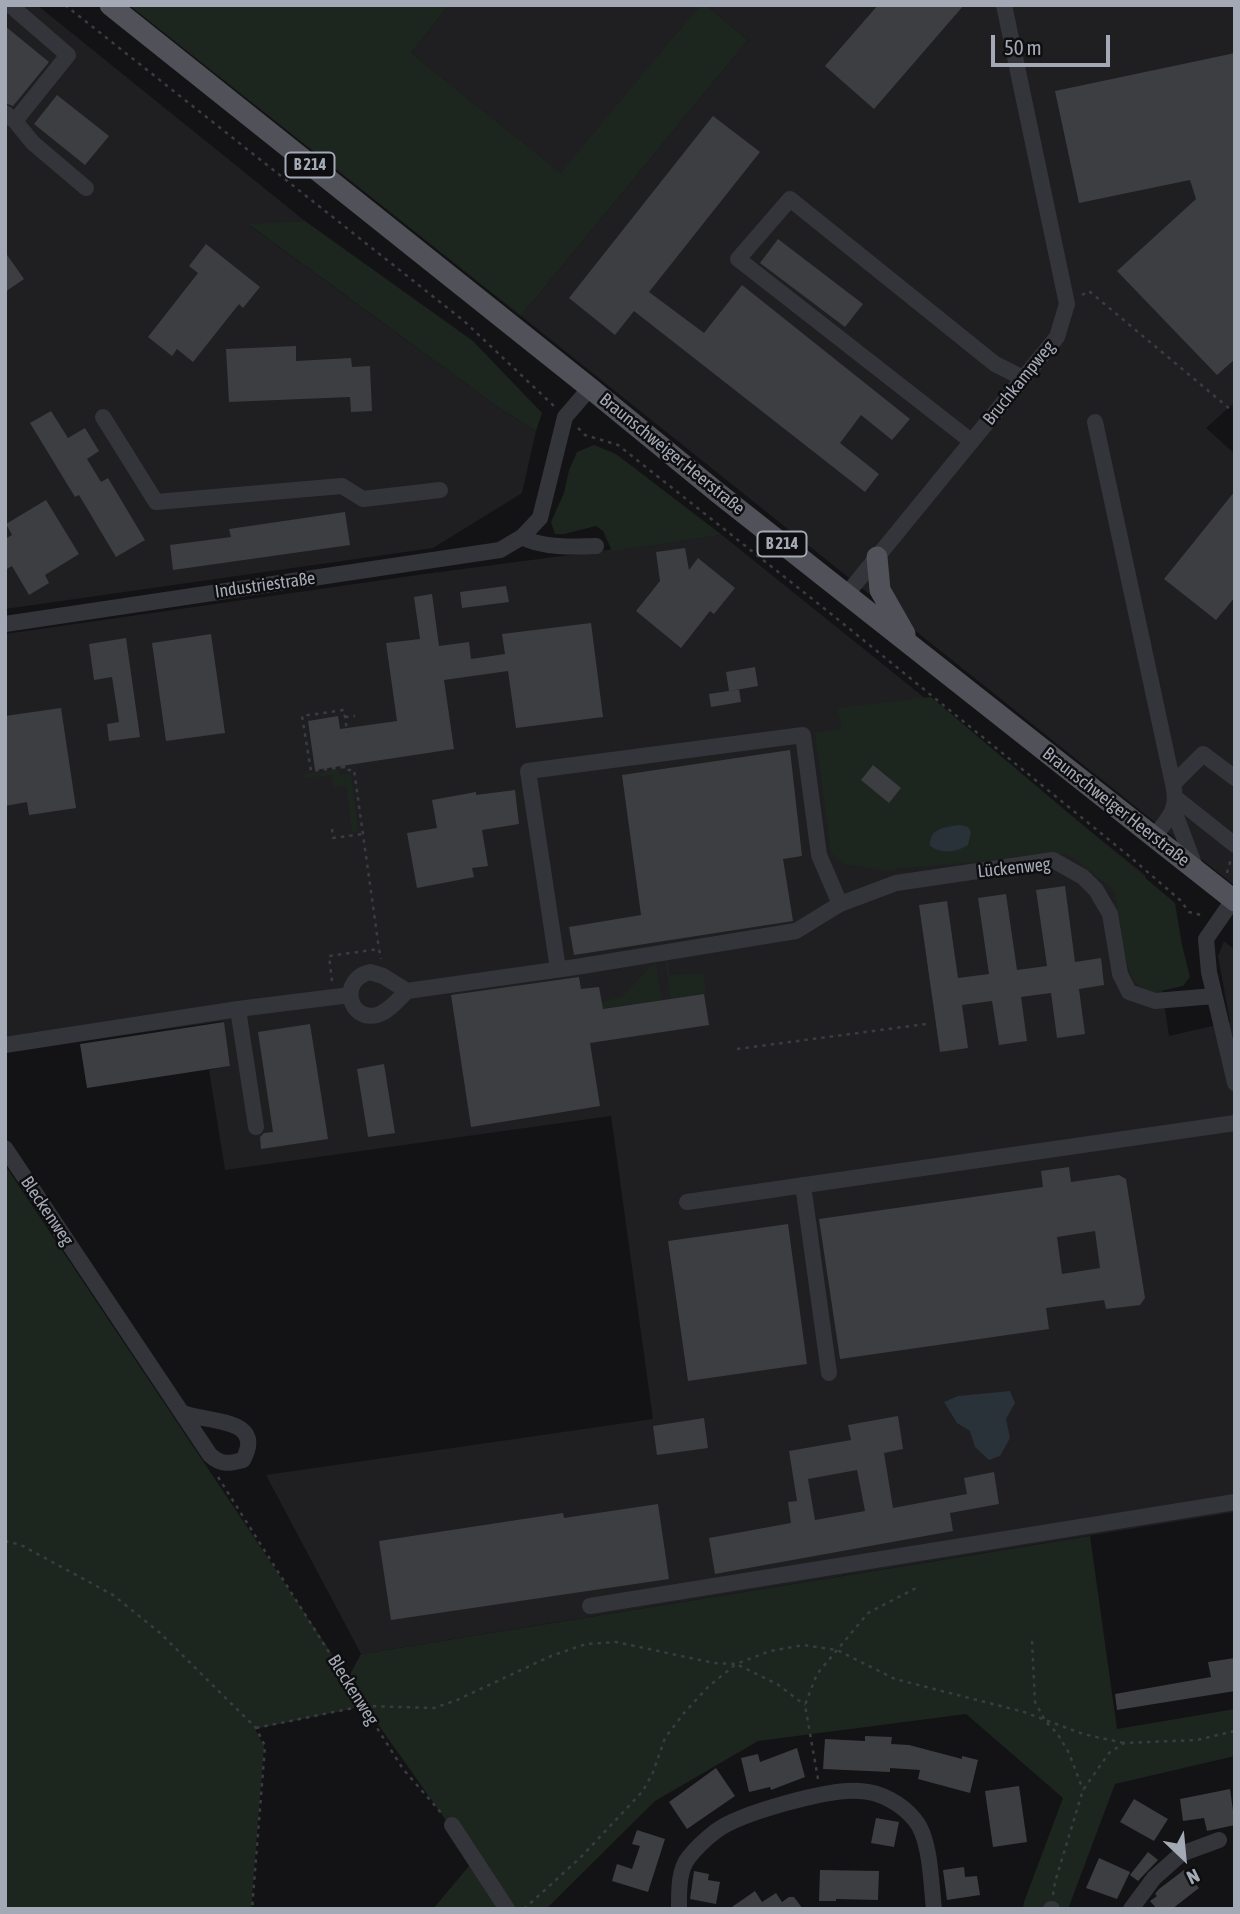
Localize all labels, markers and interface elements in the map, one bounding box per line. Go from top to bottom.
scale bar [995,21,1114,65]
text: 50 m [1004,35,1042,59]
road number: B 214 [286,153,334,178]
street label: Bruchkampweg [979,337,1059,429]
street label: Braunschweiger Heerstraße [595,389,749,519]
road number: B 214 [758,531,806,556]
street label: Industriestraße [213,567,317,603]
street label: Braunschweiger Heerstraße [1038,743,1194,871]
street label: Lückenweg [976,853,1052,883]
street label: Bleckenweg [16,1172,78,1250]
street label: Bleckenweg [323,1651,383,1729]
north arrow [1149,1823,1219,1893]
text: N [1183,1865,1203,1889]

